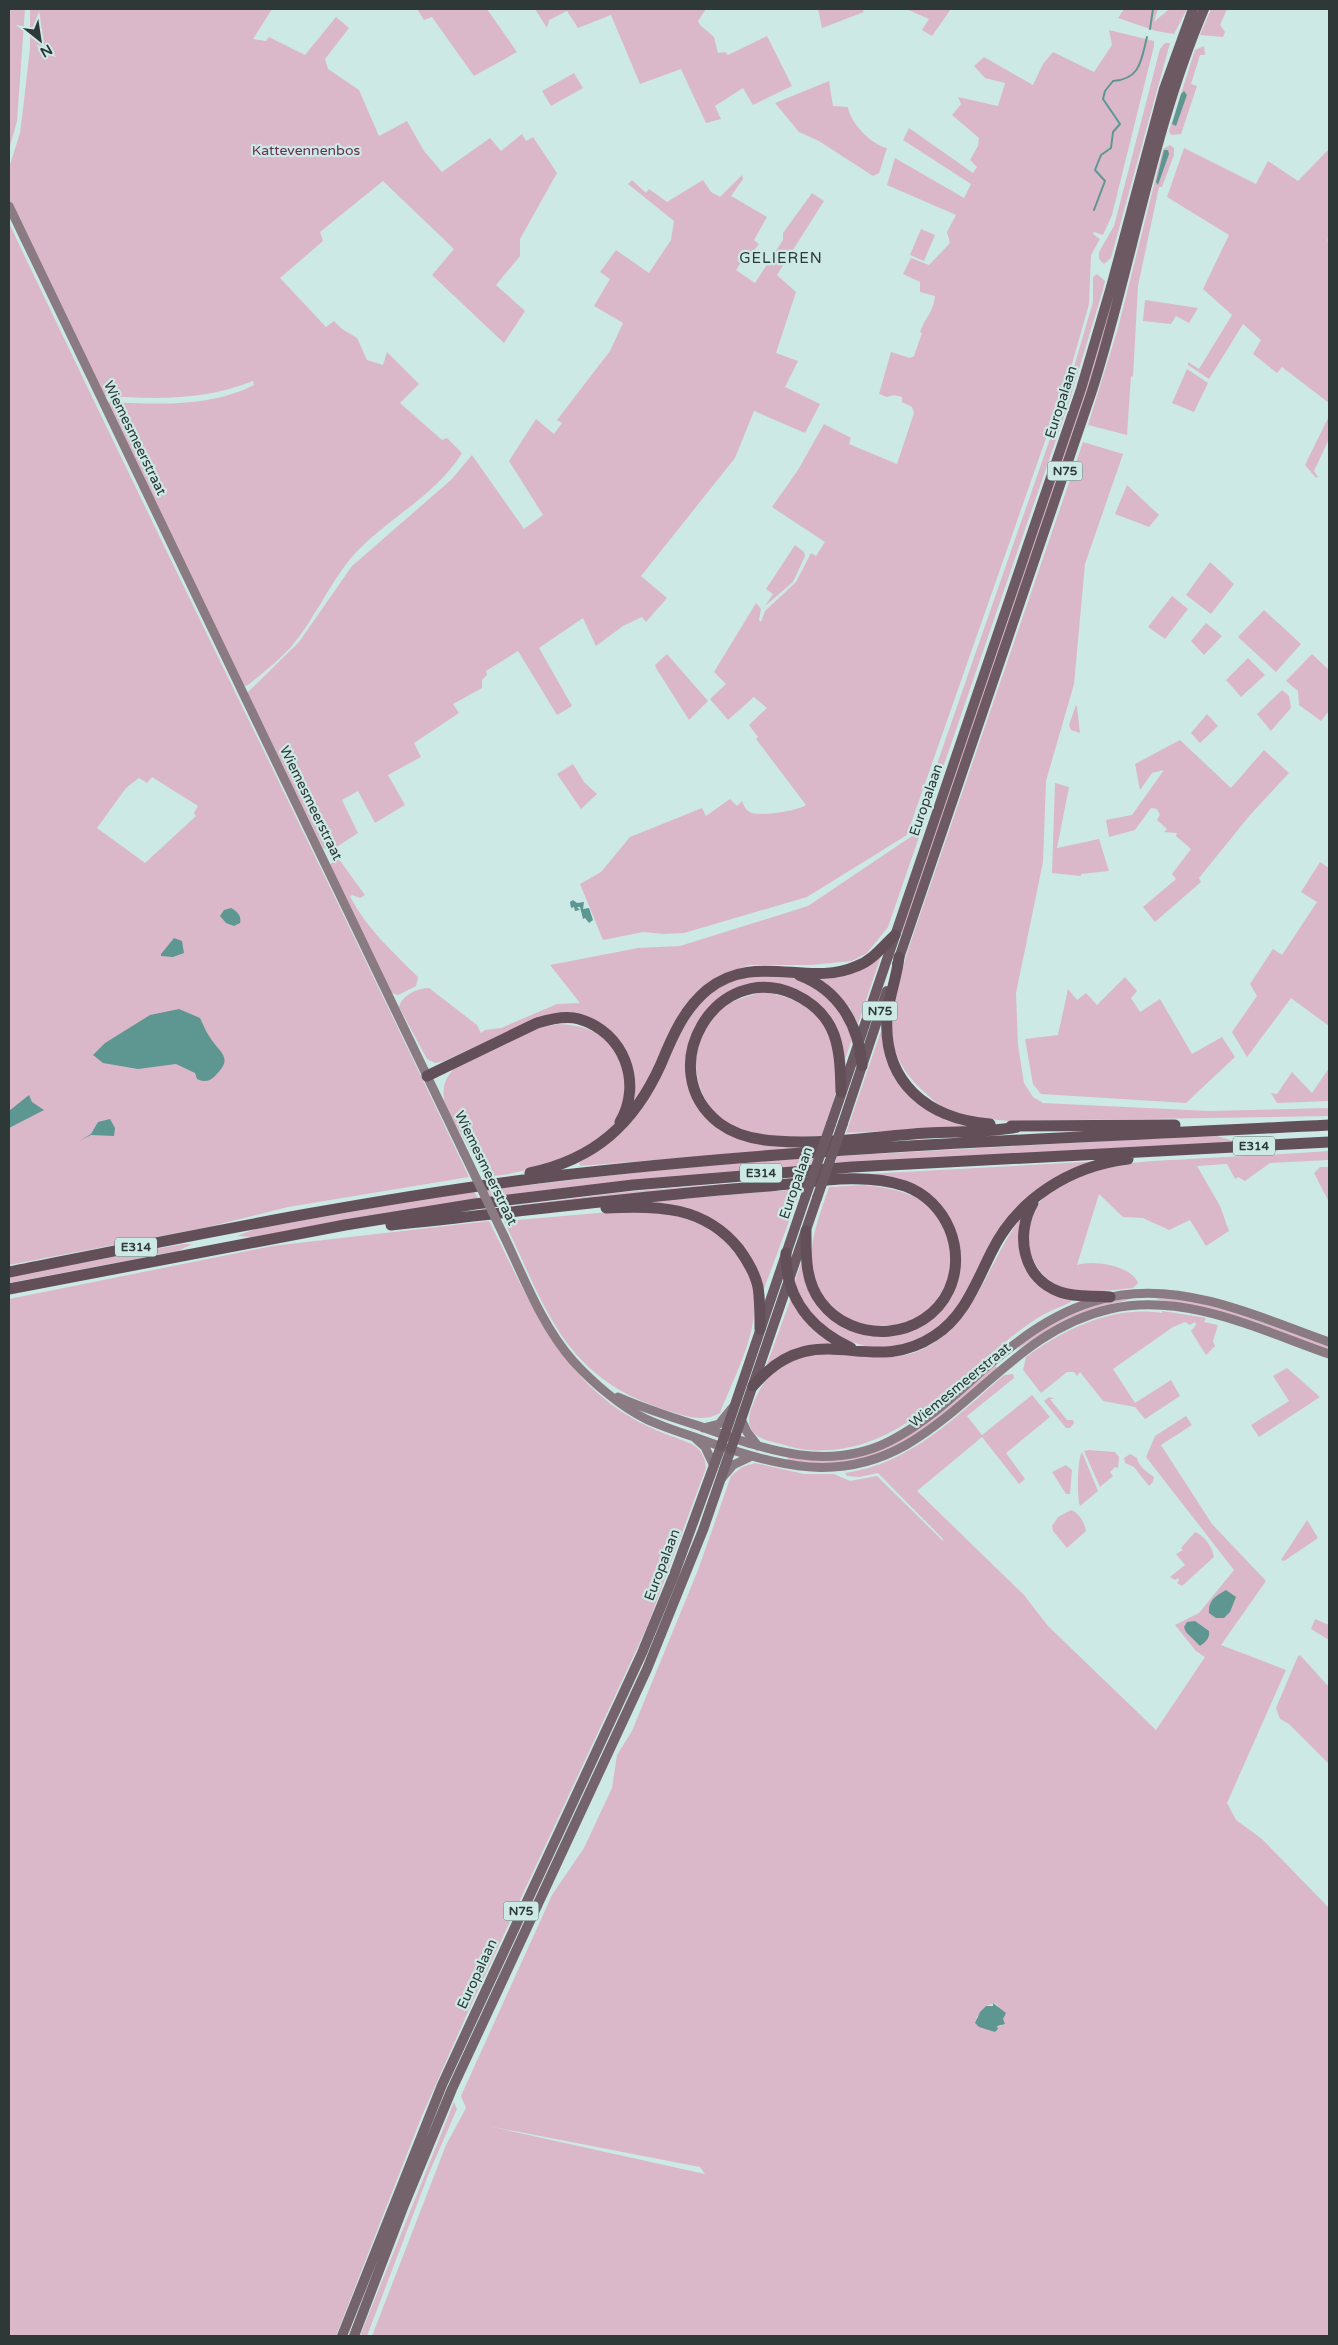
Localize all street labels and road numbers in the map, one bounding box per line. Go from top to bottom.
street label: Europalaan [1041,364,1081,440]
street label: Wiemesmeerstraat [100,378,170,499]
road number: N75 [1048,462,1082,481]
street label: Wiemesmeerstraat [276,743,346,864]
street label: Europalaan [906,762,946,838]
road number: N75 [862,1001,898,1020]
street label: Wiemesmeerstraat [451,1108,521,1229]
road number: E314 [1233,1136,1275,1156]
street label: Europalaan [776,1145,816,1221]
road number: E314 [740,1164,782,1182]
road number: E314 [115,1238,157,1256]
street label: Wiemesmeerstraat [906,1339,1015,1431]
street label: Europalaan [641,1527,683,1603]
road number: N75 [504,1902,538,1920]
street label: Europalaan [453,1936,501,2012]

